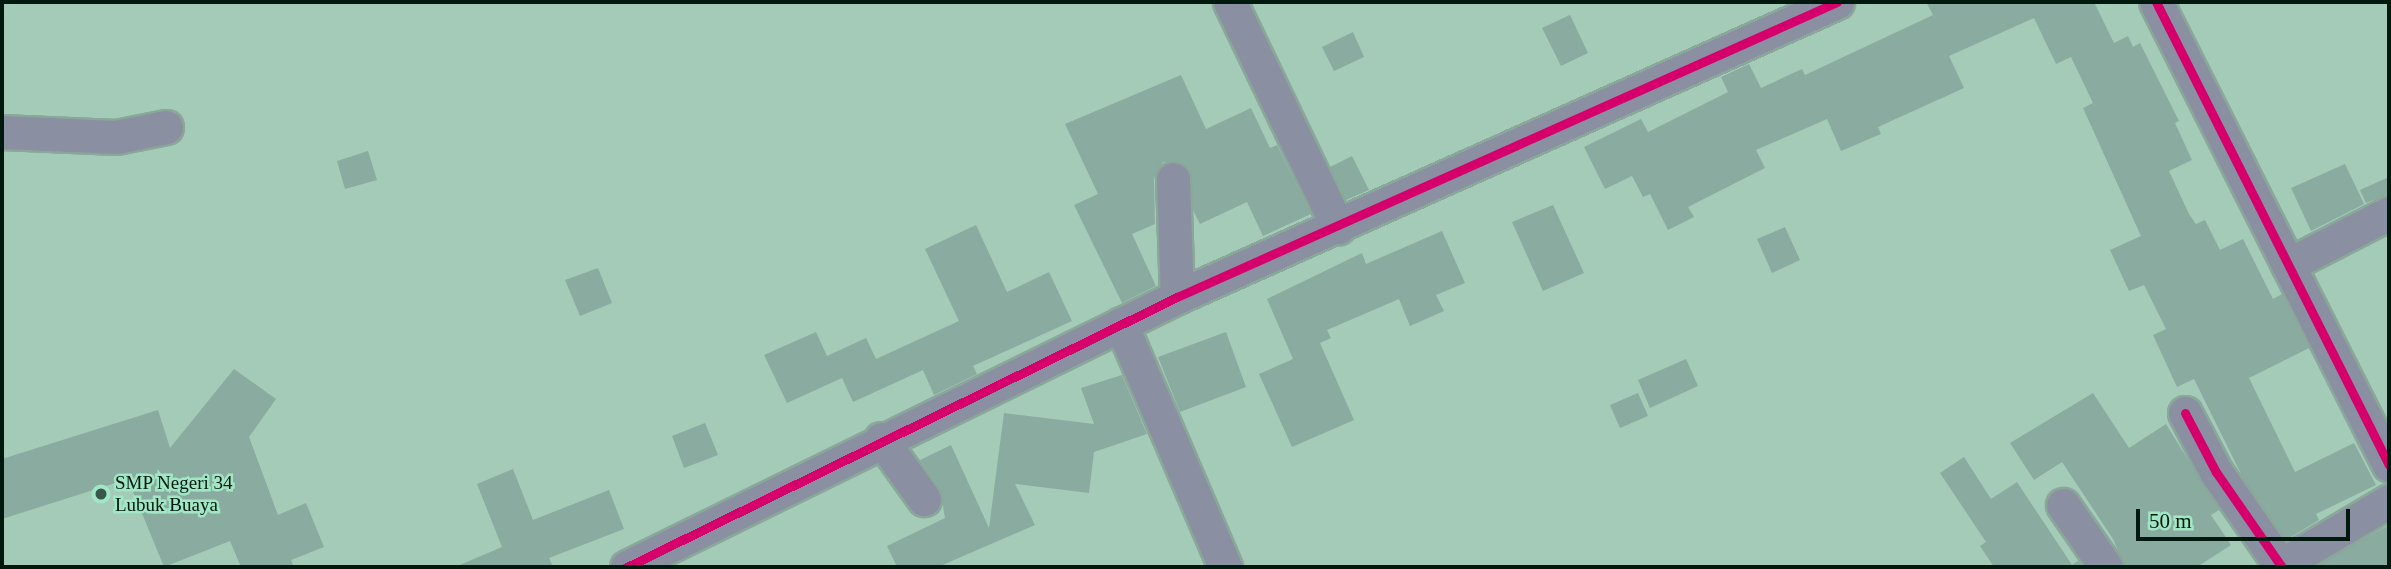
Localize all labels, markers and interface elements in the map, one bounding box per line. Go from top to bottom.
place label: SMP Negeri 34 Lubuk Buaya [115,472,233,516]
marker: SMP Negeri 34 Lubuk Buaya [93,486,109,502]
scale bar [2139,496,2352,540]
text: 50 m [2149,509,2192,533]

